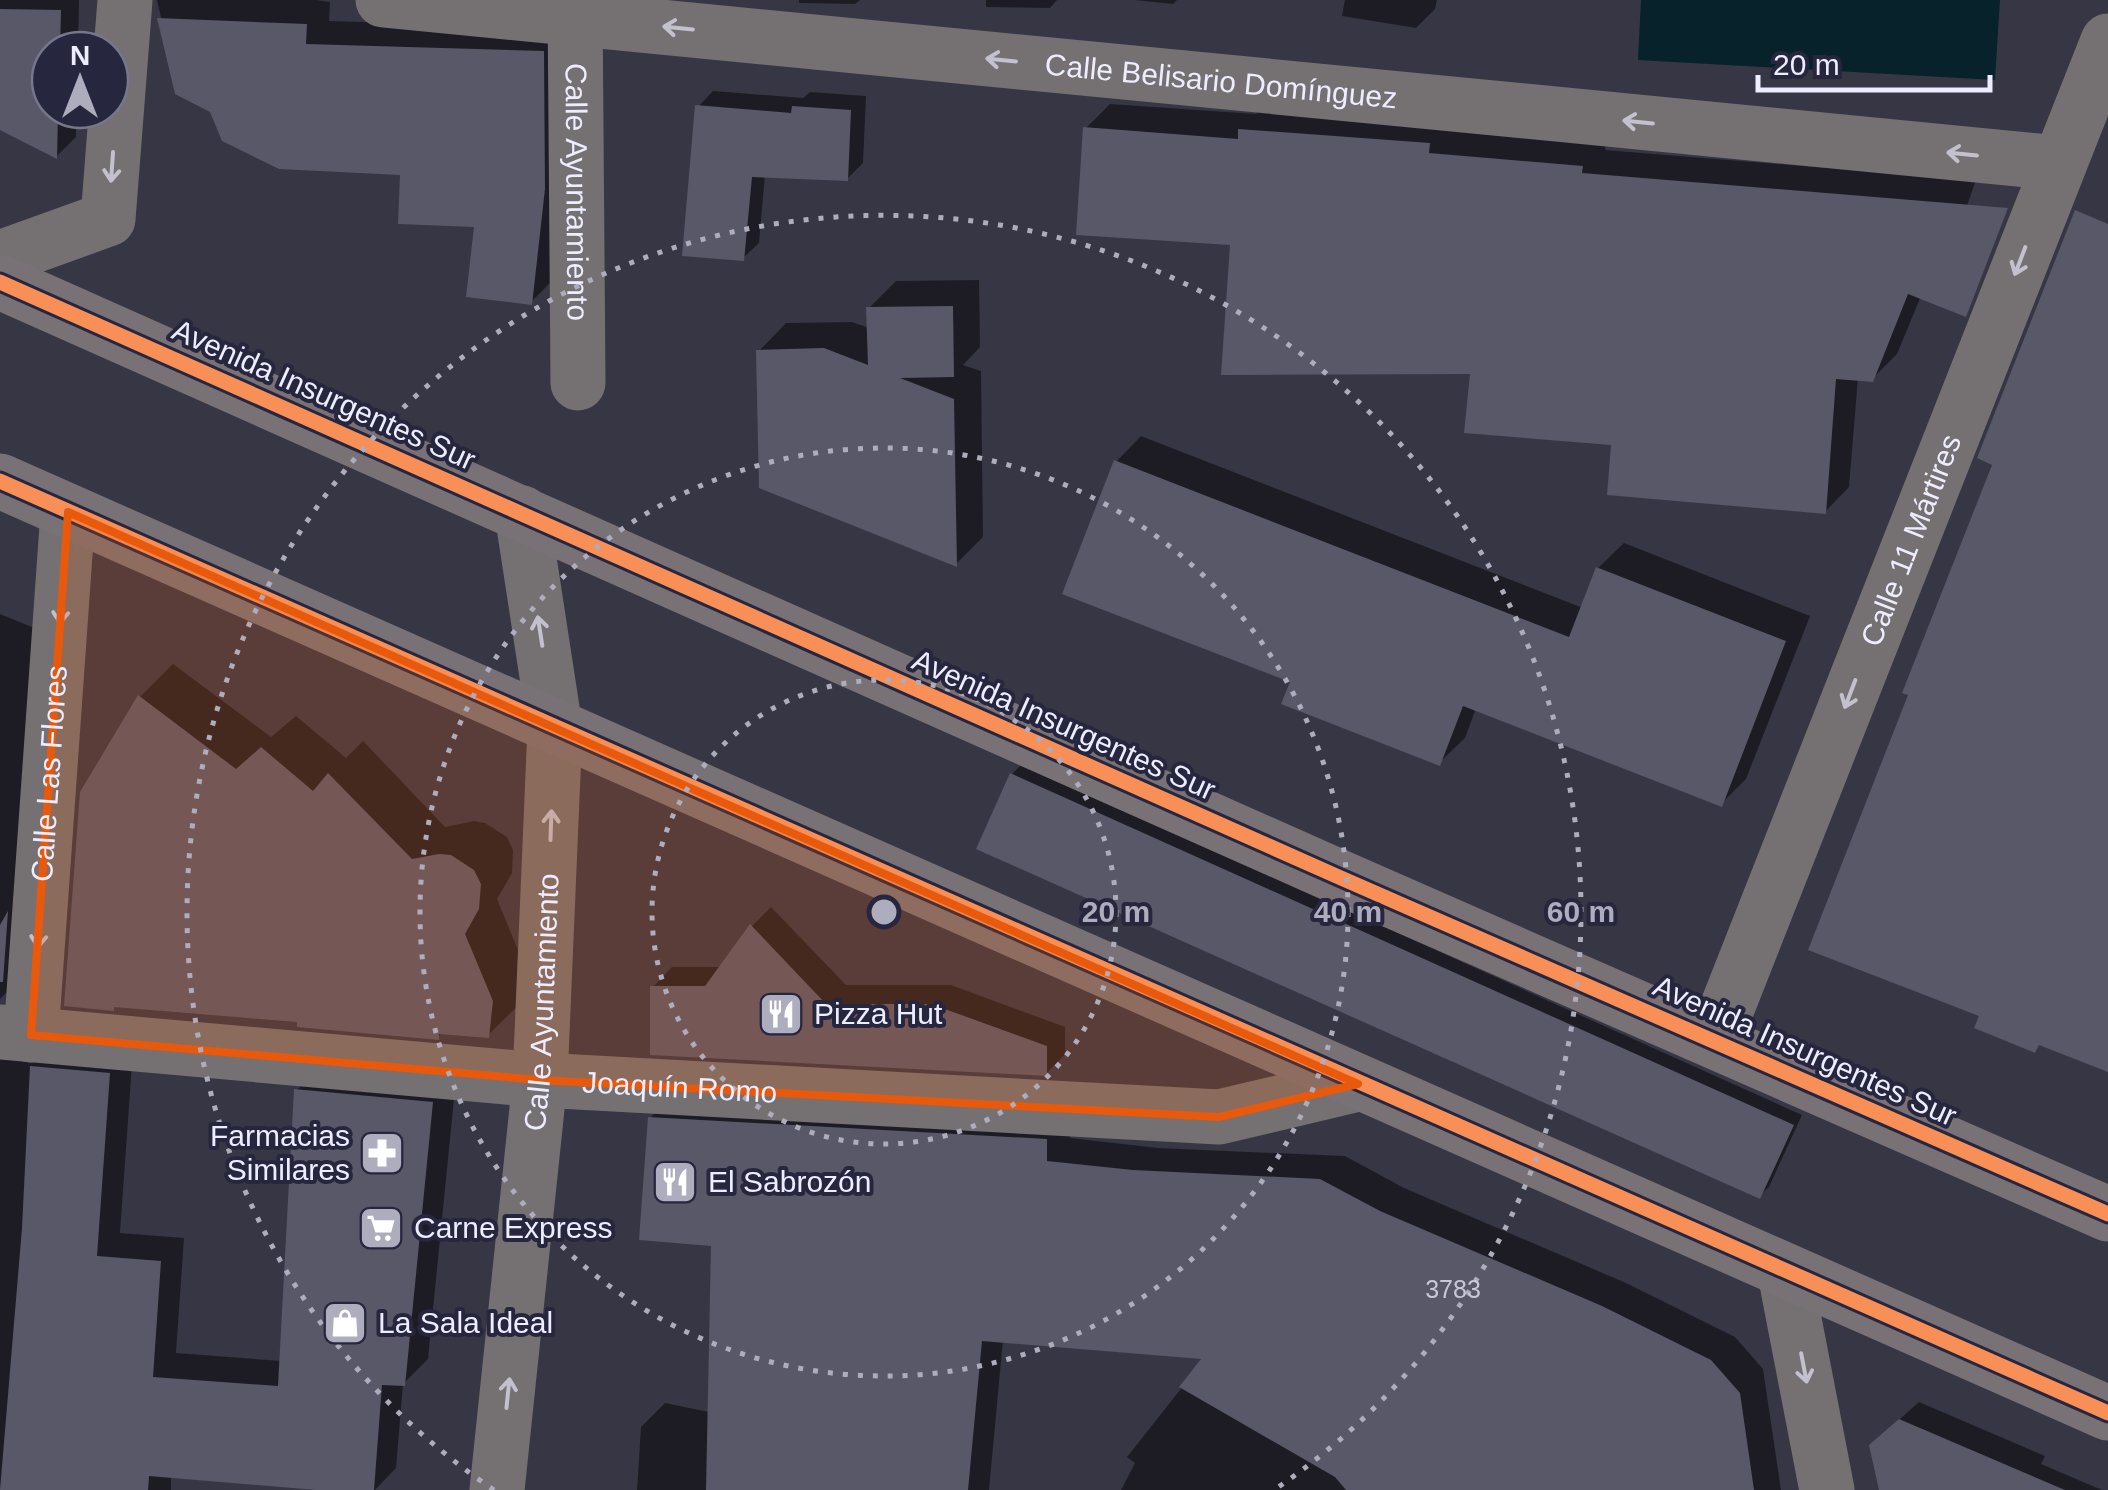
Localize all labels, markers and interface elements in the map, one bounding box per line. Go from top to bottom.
one-way arrow [662,19,694,38]
north arrow [30,30,130,130]
scale bar [1758,30,1990,92]
text: N [70,40,90,71]
street label: Calle Belisario Domínguez [1044,47,1399,115]
text: 20 m [1773,48,1840,81]
one-way arrow [986,50,1018,69]
street label: Calle Ayuntamiento [559,63,595,321]
one-way arrow [1623,112,1655,131]
one-way arrow [1946,144,1978,163]
one-way arrow [103,150,122,183]
one-way arrow [2010,246,2028,276]
street label: Avenida Insurgentes Sur [168,313,481,476]
street label: Calle 11 Mártires [1854,430,1967,651]
one-way arrow [52,592,71,624]
one-way arrow [531,615,549,648]
street label: Avenida Insurgentes Sur [908,643,1221,806]
street label: Calle Las Flores [25,664,73,883]
one-way arrow [1840,679,1858,709]
one-way arrow [542,809,561,841]
street label: Calle Ayuntamiento [518,873,565,1133]
centre of rings [866,894,902,930]
text: 20 m [1082,895,1150,928]
text: 40 m [1314,895,1382,928]
text: 60 m [1547,895,1615,928]
one-way arrow [29,917,48,949]
street label: Avenida Insurgentes Sur [1649,969,1962,1132]
restaurant icon: Pizza Hut [758,991,804,1037]
place label: Pizza Hut [814,997,943,1030]
street label: Joaquín Romo [581,1065,778,1109]
place label: Farmacias Similares [210,1119,350,1186]
pharmacy icon: Farmacias Similares [359,1130,405,1176]
restaurant icon: El Sabrozón [652,1159,698,1205]
place label: El Sabrozón [708,1165,871,1198]
supermarket icon: Carne Express [358,1205,404,1251]
place label: Carne Express [414,1211,612,1244]
house number: 3783 [1425,1275,1481,1303]
shop icon: La Sala Ideal [322,1300,368,1346]
place label: La Sala Ideal [378,1306,553,1339]
one-way arrow [1795,1351,1814,1383]
one-way arrow [498,1377,517,1410]

